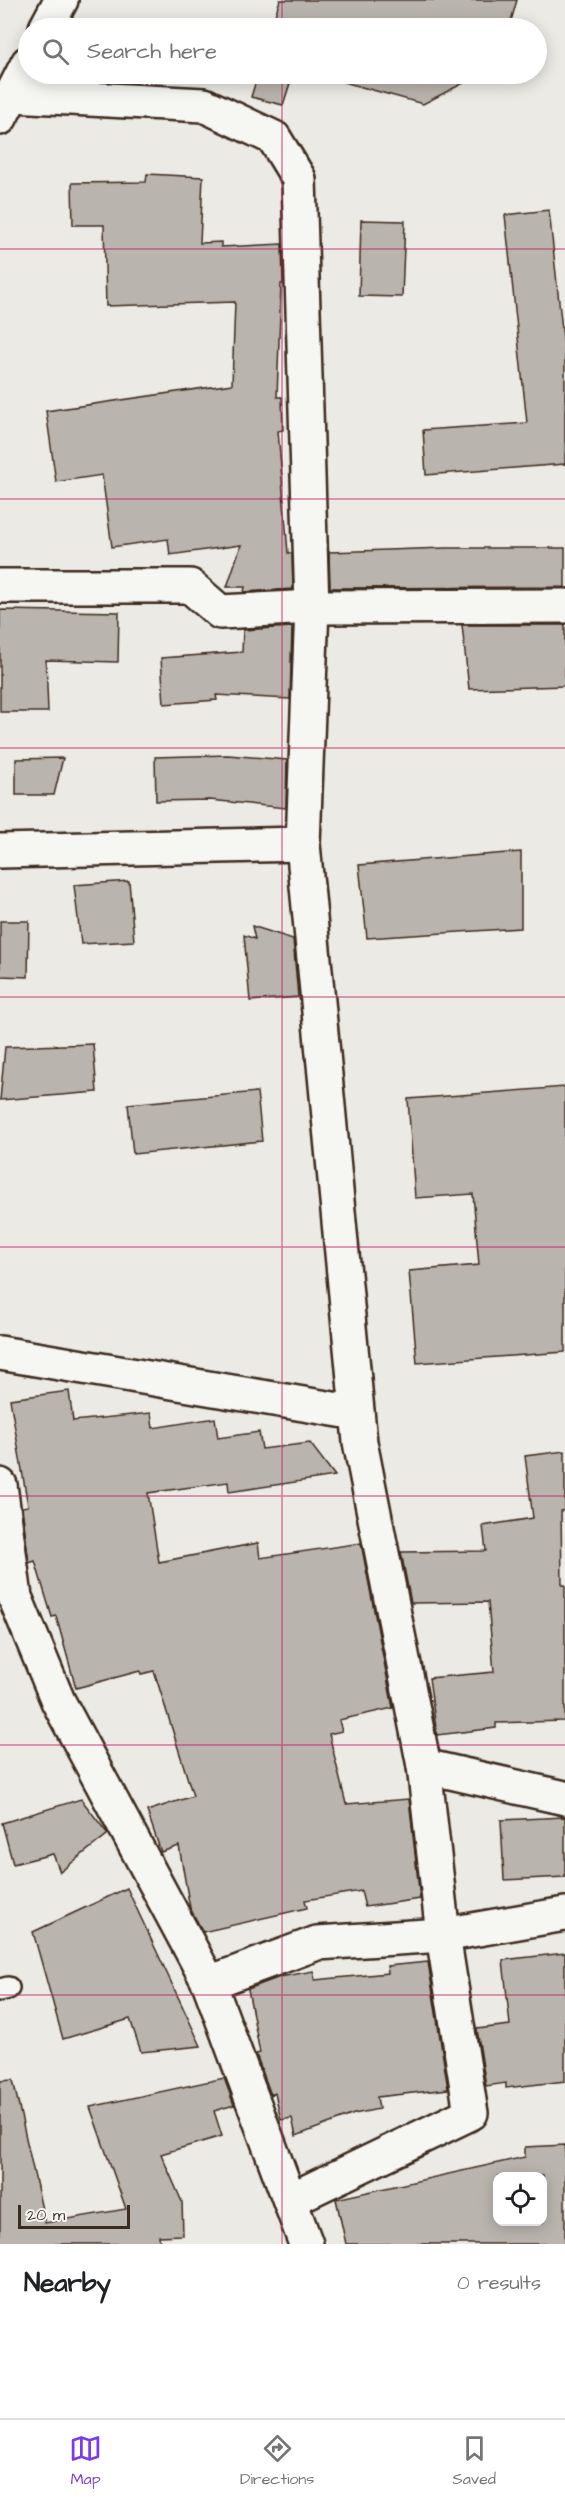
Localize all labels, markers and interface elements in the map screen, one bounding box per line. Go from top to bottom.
search box [18,18,547,84]
icon: search [39,35,72,68]
text: Search here [87,36,217,67]
map controls [493,2172,547,2226]
button: locate [493,2172,547,2226]
scale bar [18,2202,130,2230]
text: 20 m [27,2204,65,2226]
text: Nearby [24,2265,111,2301]
text: 0 results [457,2269,541,2297]
tab: Map [69,2432,102,2490]
tab: Directions [240,2432,314,2490]
tab: Saved [452,2432,496,2490]

